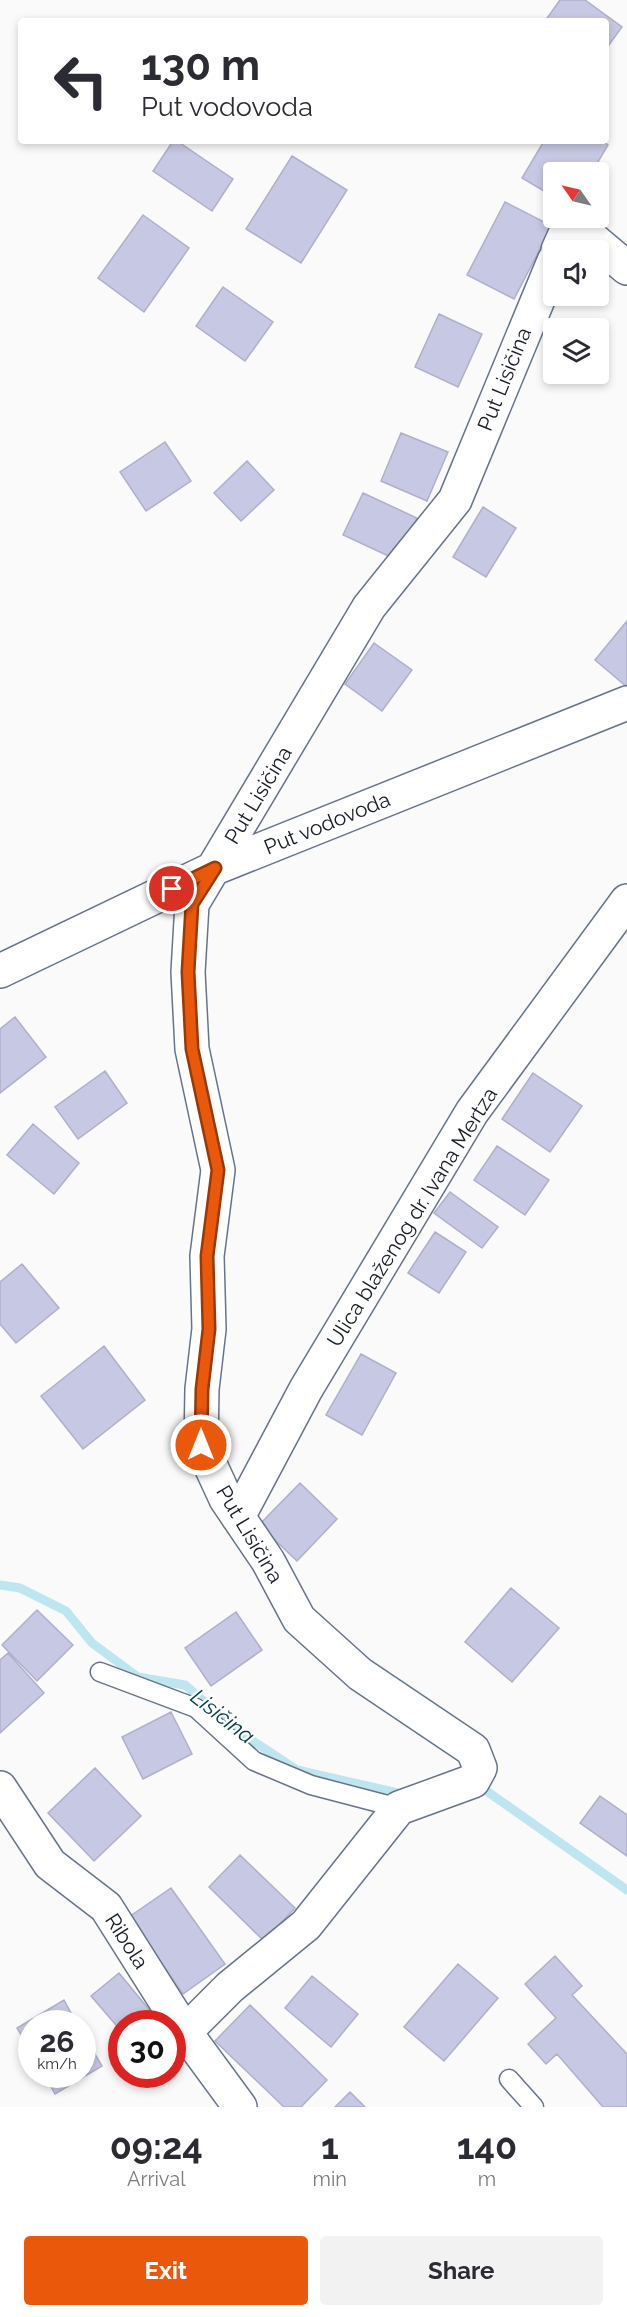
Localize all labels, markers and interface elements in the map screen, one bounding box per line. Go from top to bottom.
text: 130 m [141,41,260,90]
icon: left [42,42,120,120]
text: Put vodovoda [141,91,313,122]
north arrow [543,162,609,228]
map controls [543,162,609,384]
button: sound [543,240,609,306]
button: layers [543,318,609,384]
street label: Put Lisičina [472,324,536,434]
street label: Put Lisičina [219,742,297,848]
street label: Put vodovoda [260,786,394,860]
pin [146,863,197,914]
icon: arrive [155,872,188,905]
street label: Ulica blaženog dr. Ivana Mertza [322,1083,502,1351]
position arrow [169,1413,233,1477]
street label: Put Lisičina [211,1481,289,1587]
water label: Lisičina [186,1683,260,1749]
street label: Ribola [100,1909,154,1973]
speed limit sign: 30 [108,2010,186,2088]
text: 26 [39,2024,75,2059]
text: km/h [37,2055,77,2073]
text: 09:24 [110,2125,203,2167]
text: 1 [321,2125,339,2167]
text: 140 [457,2125,517,2167]
text: Arrival [127,2167,186,2191]
text: min [313,2167,347,2191]
text: m [478,2167,496,2191]
button: Exit [24,2236,308,2305]
button: Share [320,2236,603,2305]

